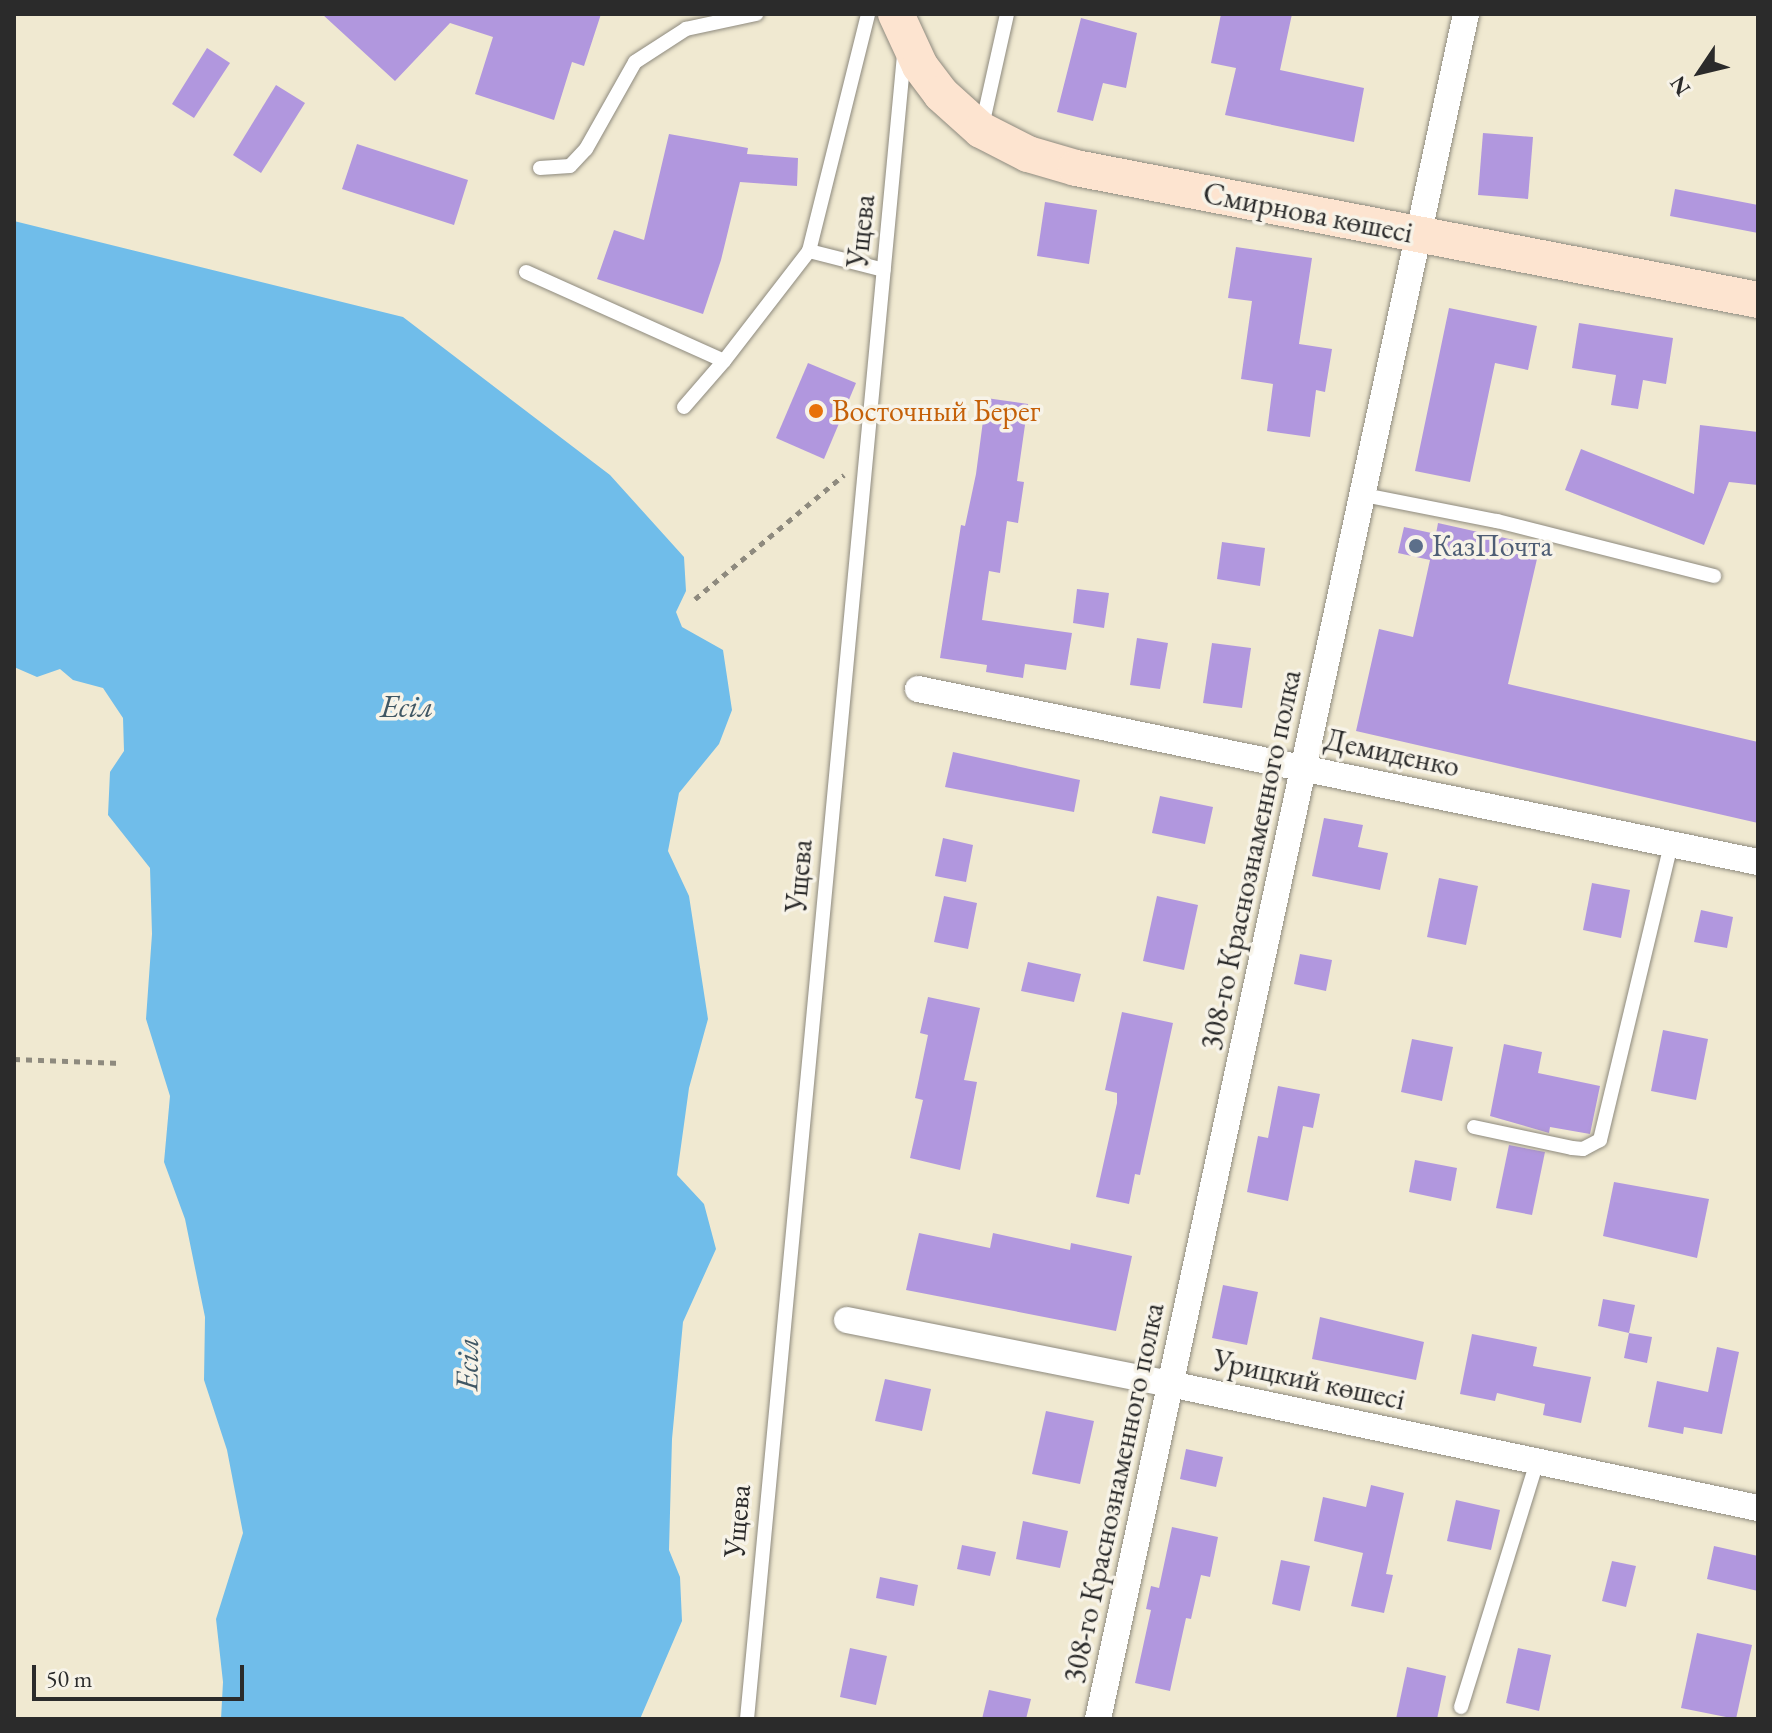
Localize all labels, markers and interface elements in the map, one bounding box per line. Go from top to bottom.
north arrow [1660,32,1740,112]
text: N [1663,70,1697,102]
street label: Смирнова көшесі [1200,175,1416,251]
street label: Ущева [839,193,883,269]
place label: Восточный Берег [832,393,1040,429]
marker: Восточный Берег [807,402,825,420]
place label: КазПочта [1432,528,1552,564]
marker: КазПочта [1407,537,1425,555]
street label: 308-го Краснознаменного полка [1193,666,1309,1054]
water label: Есіл [380,687,434,725]
street label: Демиденко [1321,721,1463,785]
street label: Ущева [778,838,820,914]
street label: 308-го Краснознаменного полка [1056,1299,1172,1687]
water label: Есіл [447,1337,487,1391]
street label: Урицкий көшесі [1210,1342,1408,1418]
street label: Ущева [716,1483,758,1559]
scale bar [36,1649,248,1699]
text: 50 m [46,1663,93,1694]

